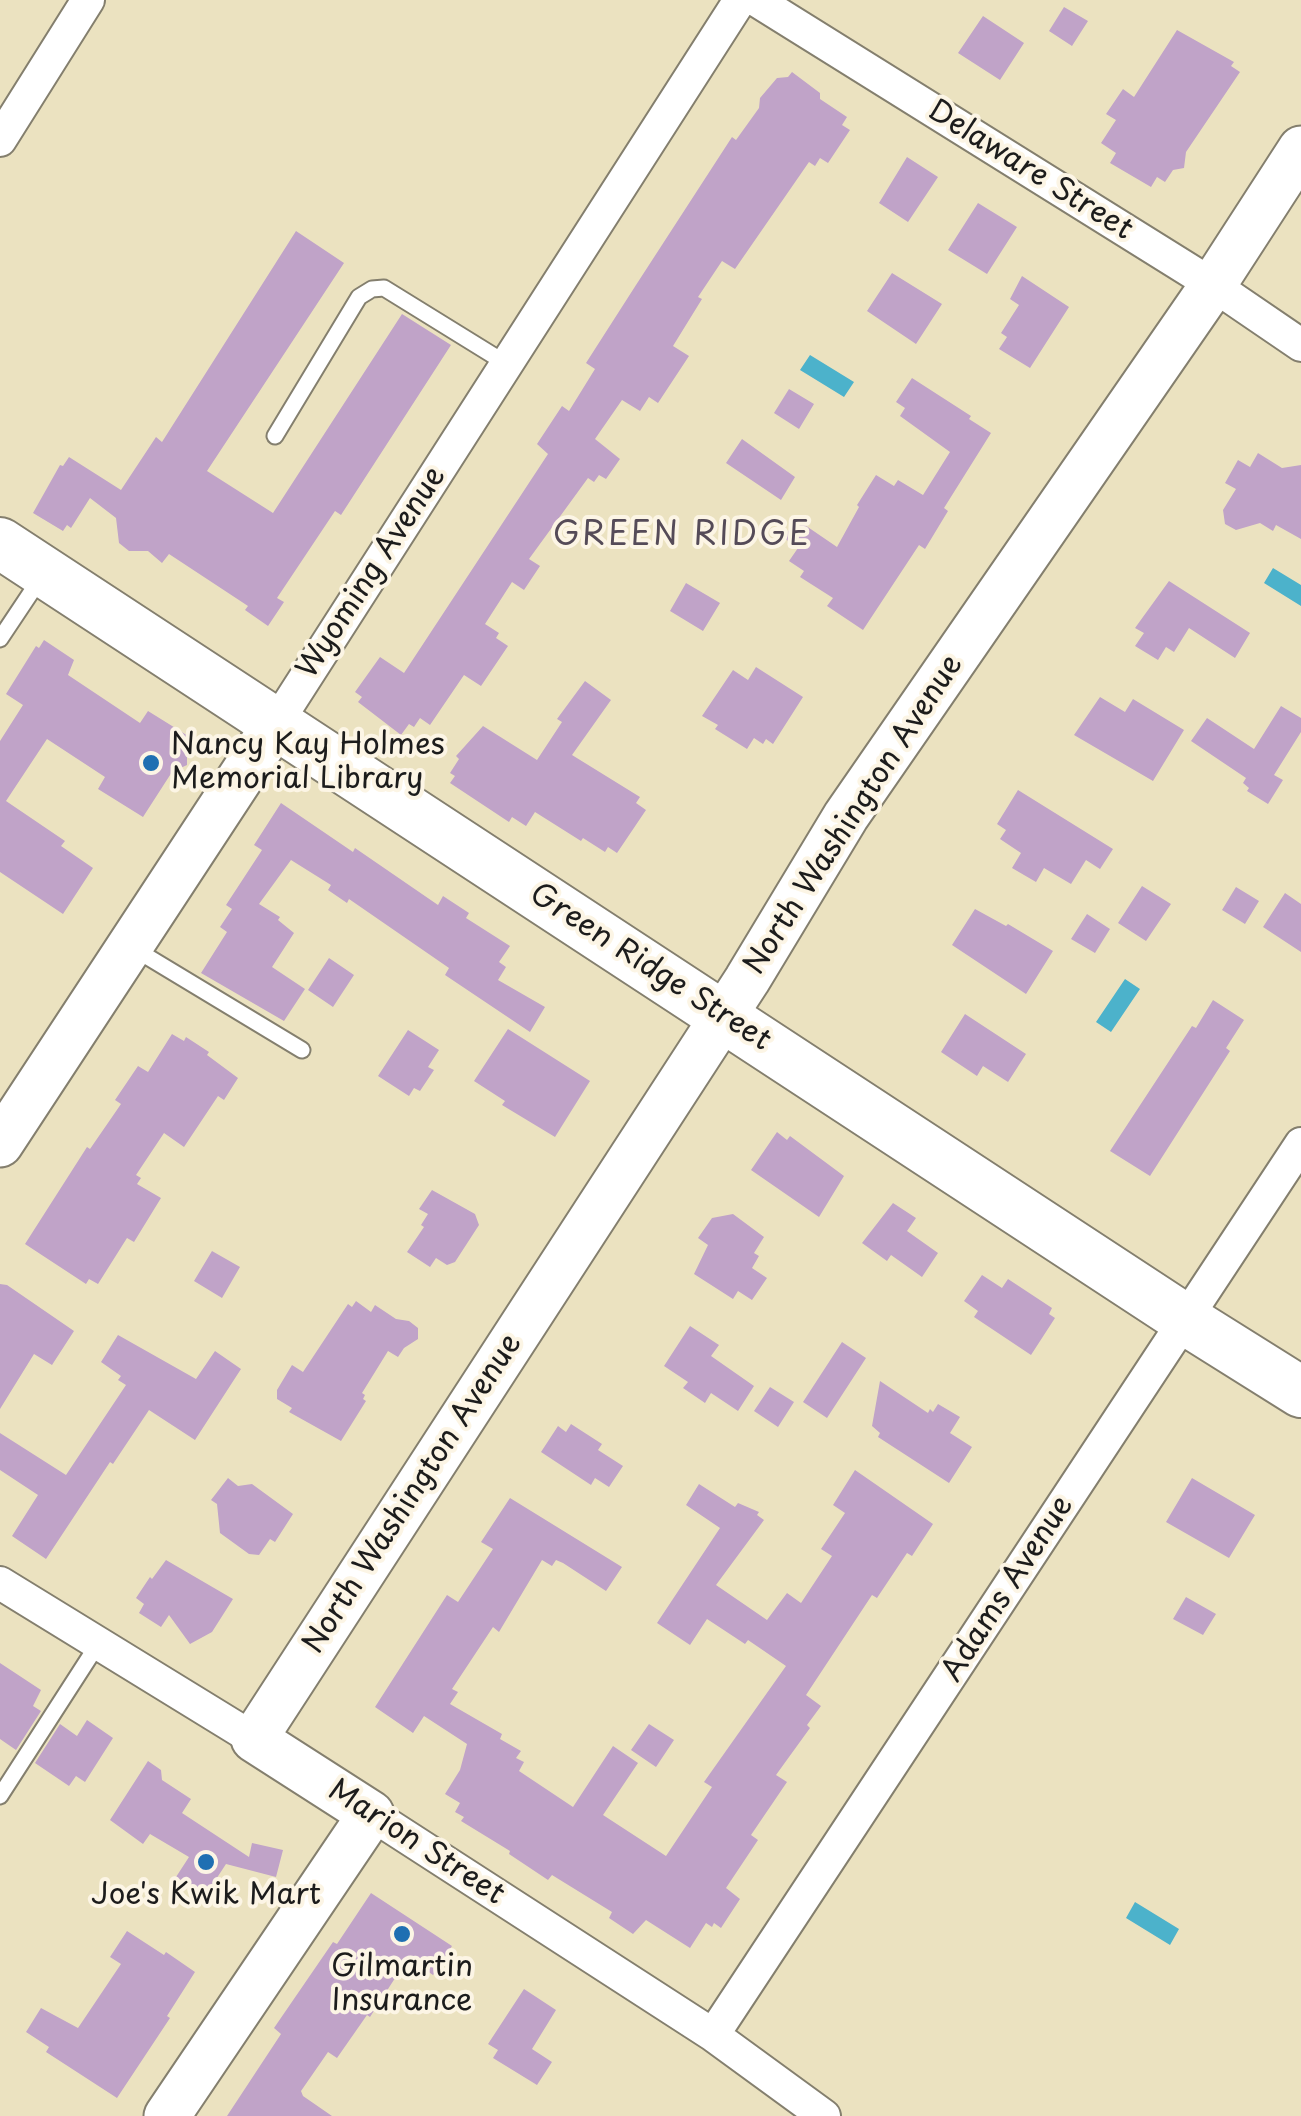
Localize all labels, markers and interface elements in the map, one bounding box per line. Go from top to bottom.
street label: Delaware Street [921,94,1139,248]
street label: Wyoming Avenue [290,460,454,686]
district label: GREEN RIDGE [554,517,810,555]
street label: North Washington Avenue [737,648,971,982]
place label: Nancy Kay Holmes Memorial Library [171,728,445,798]
marker: Nancy Kay Holmes Memorial Library [140,752,162,774]
street label: Green Ridge Street [523,877,777,1059]
street label: North Washington Avenue [296,1327,530,1661]
street label: Adams Avenue [935,1489,1081,1689]
street label: Marion Street [321,1773,511,1913]
marker: Joe's Kwik Mart [195,1851,217,1873]
place label: Joe's Kwik Mart [91,1878,321,1914]
marker: Gilmartin Insurance [391,1923,413,1945]
place label: Gilmartin Insurance [331,1950,473,2020]

